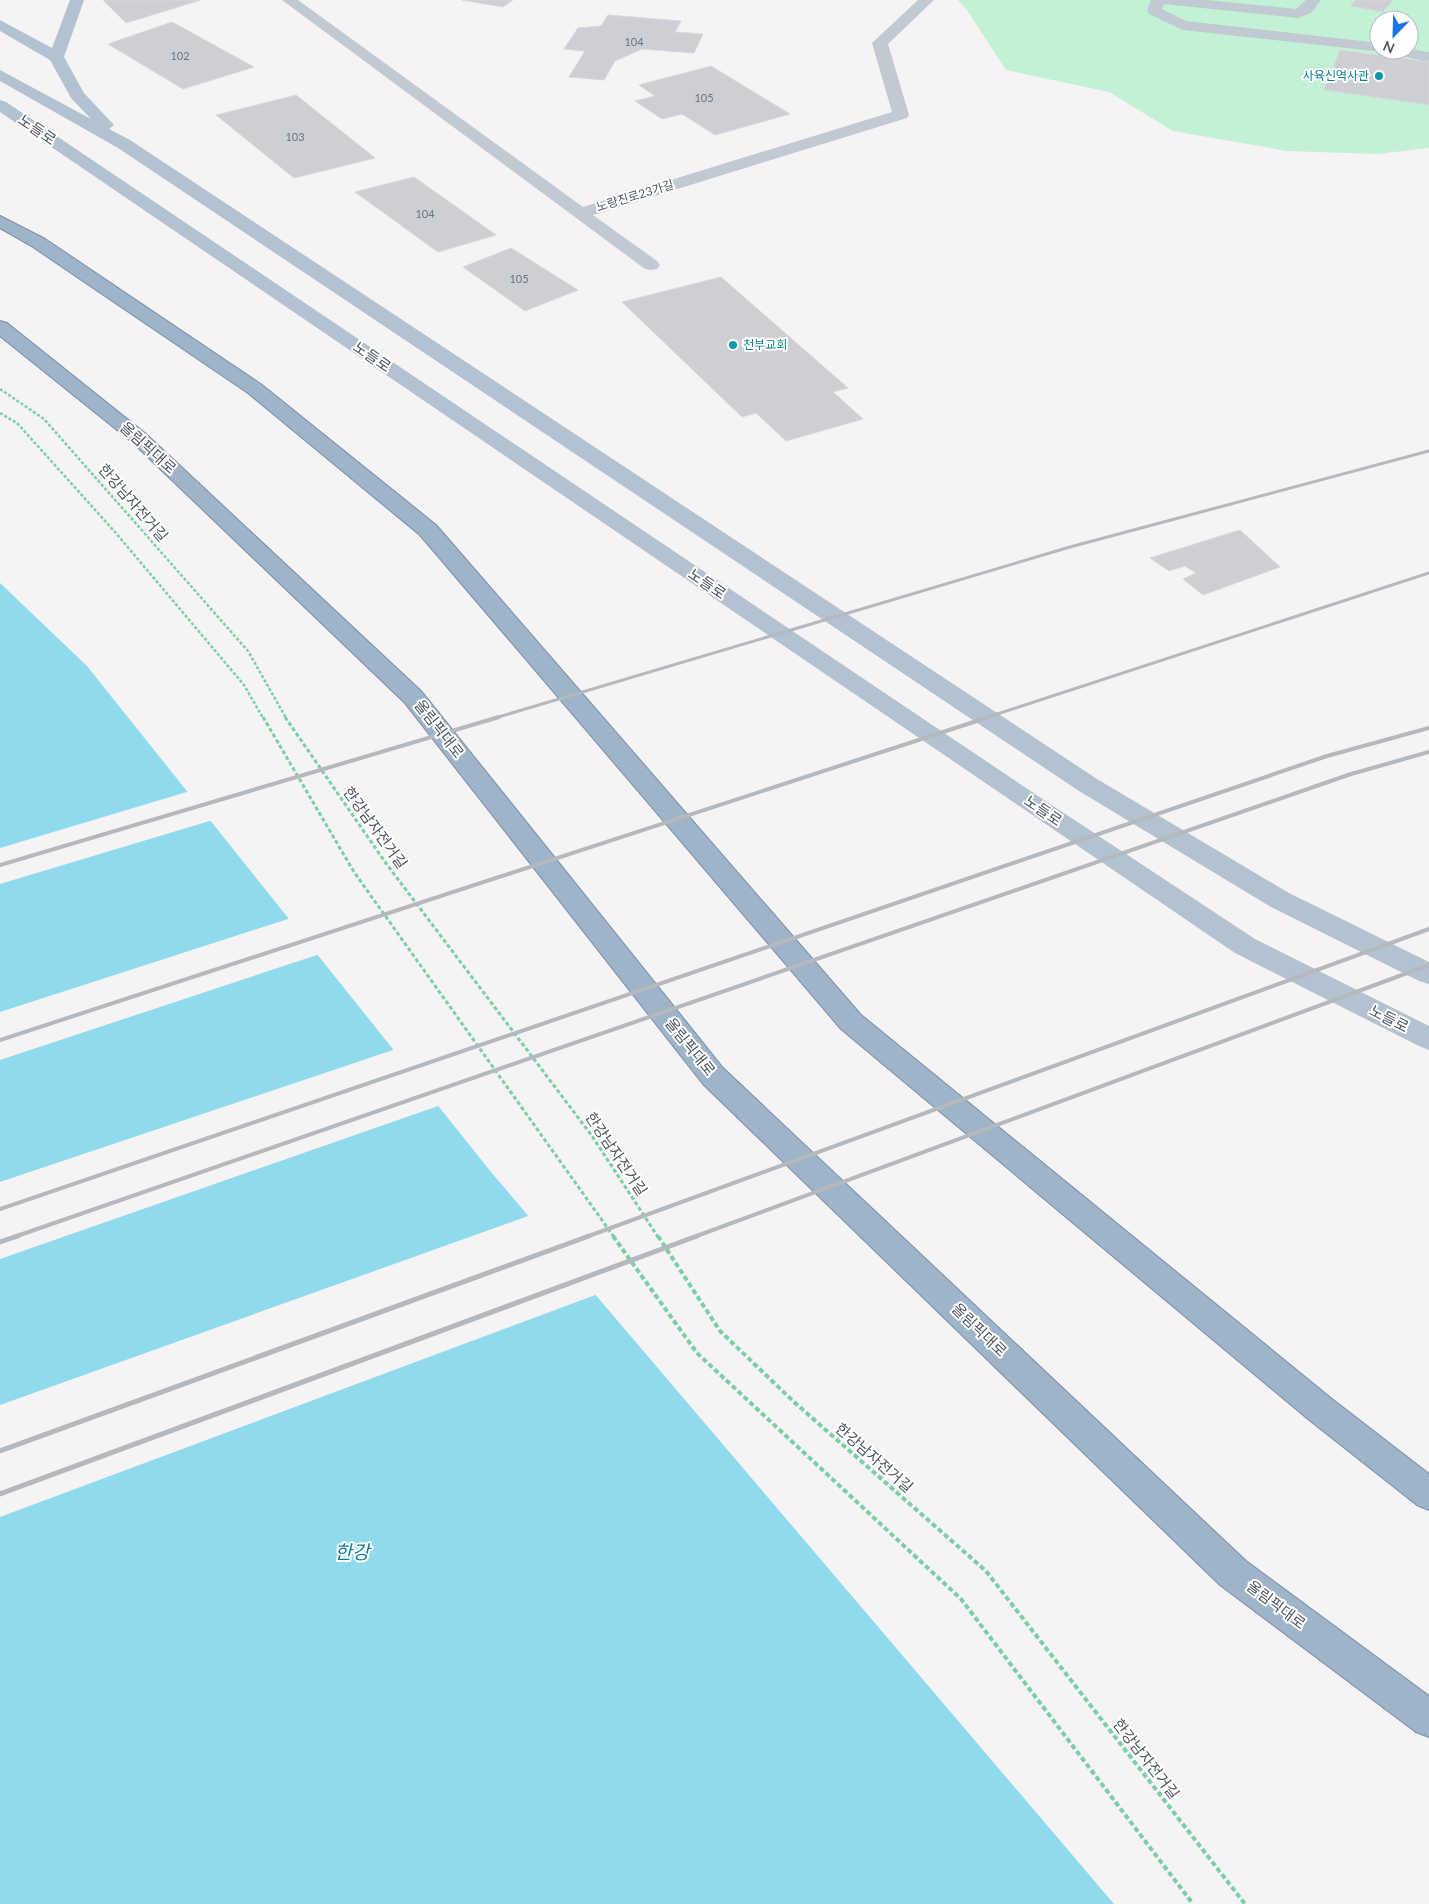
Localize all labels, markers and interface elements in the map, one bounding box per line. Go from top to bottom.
north arrow [1369,10,1419,60]
house number: 104 [624,35,644,48]
text: N [1380,37,1397,57]
house number: 102 [170,49,190,62]
place label: 사육신역사관 [1303,68,1369,83]
marker: 사육신역사관 [1373,70,1385,82]
house number: 105 [694,91,714,104]
street label: 노들로 [15,110,60,148]
house number: 103 [285,130,305,143]
street label: 노량진로23가길 [594,177,675,214]
house number: 104 [415,207,435,220]
house number: 105 [509,272,529,285]
street label: 노들로 [350,337,395,375]
place label: 천부교회 [743,337,787,352]
marker: 천부교회 [727,339,739,351]
street label: 올림픽대로 [117,417,180,477]
street label: 한강남자전거길 [95,460,172,545]
street label: 노들로 [685,564,730,602]
street label: 올림픽대로 [411,696,468,761]
street label: 한강남자전거길 [340,783,411,872]
street label: 노들로 [1021,791,1066,829]
street label: 노들로 [1367,1001,1412,1036]
street label: 올림픽대로 [662,1014,719,1079]
street label: 한강남자전거길 [582,1108,651,1199]
street label: 올림픽대로 [949,1299,1011,1360]
street label: 한강남자전거길 [832,1419,917,1496]
water label: 한강 [335,1540,372,1563]
street label: 올림픽대로 [1244,1576,1310,1632]
street label: 한강남자전거길 [1110,1715,1184,1802]

